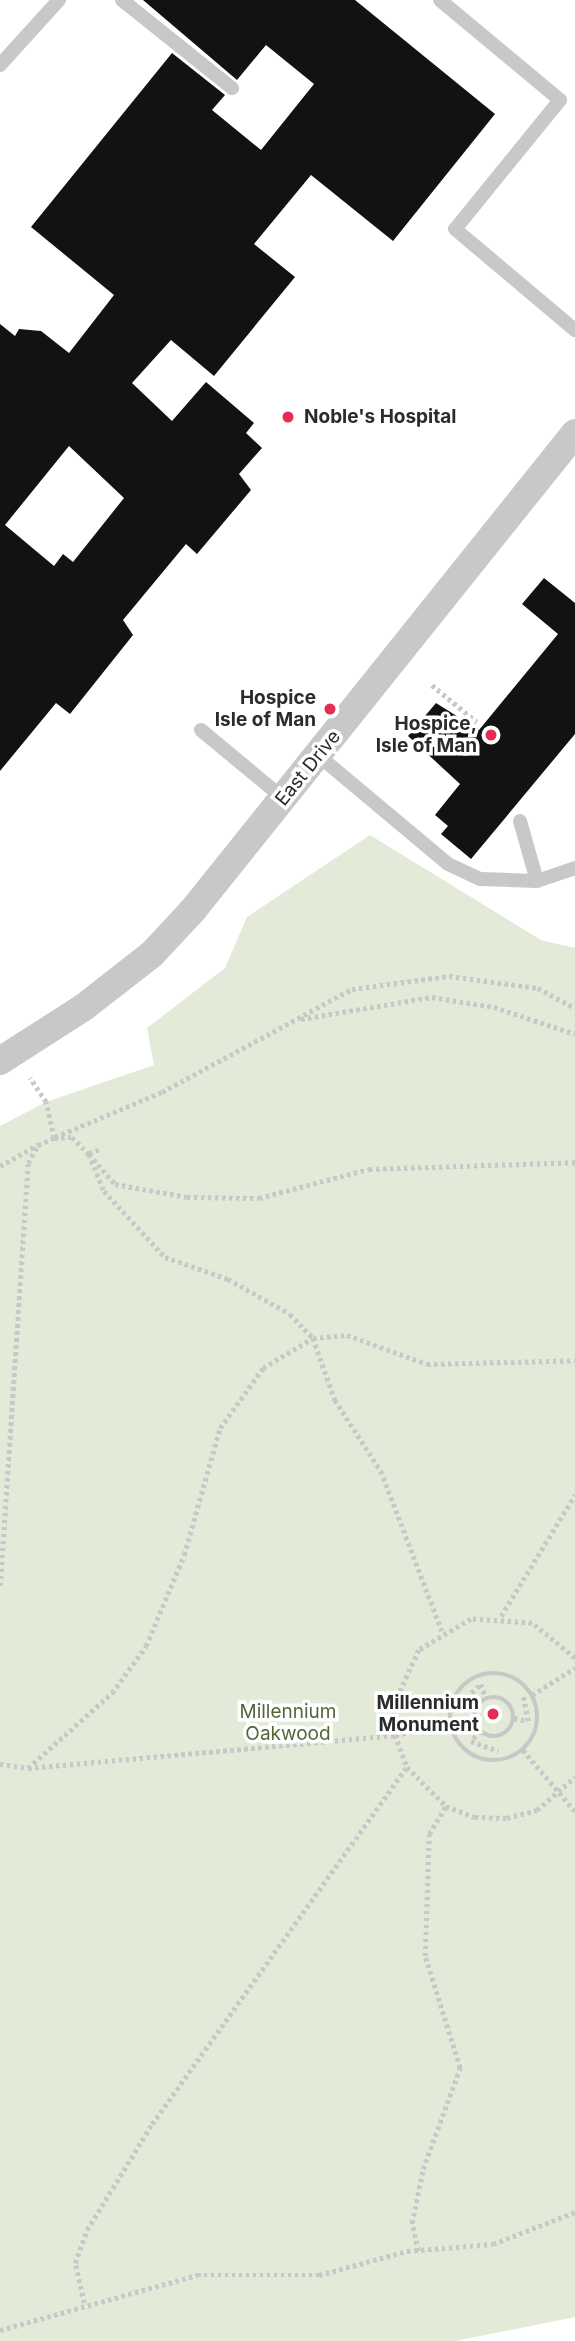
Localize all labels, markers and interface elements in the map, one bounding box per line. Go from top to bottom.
place label: Noble's Hospital [304,406,456,428]
marker: Noble's Hospital [278,407,298,427]
place label: Hospice Isle of Man [215,687,316,731]
marker: Hospice Isle of Man [322,701,338,717]
place label: Hospice, Isle of Man [376,713,477,757]
street label: East Drive [271,726,345,810]
marker: Hospice, Isle of Man [483,727,499,743]
place label: Millennium Monument [377,1692,479,1736]
park label: Millennium Oakwood [240,1701,336,1745]
marker: Millennium Monument [485,1706,501,1722]

